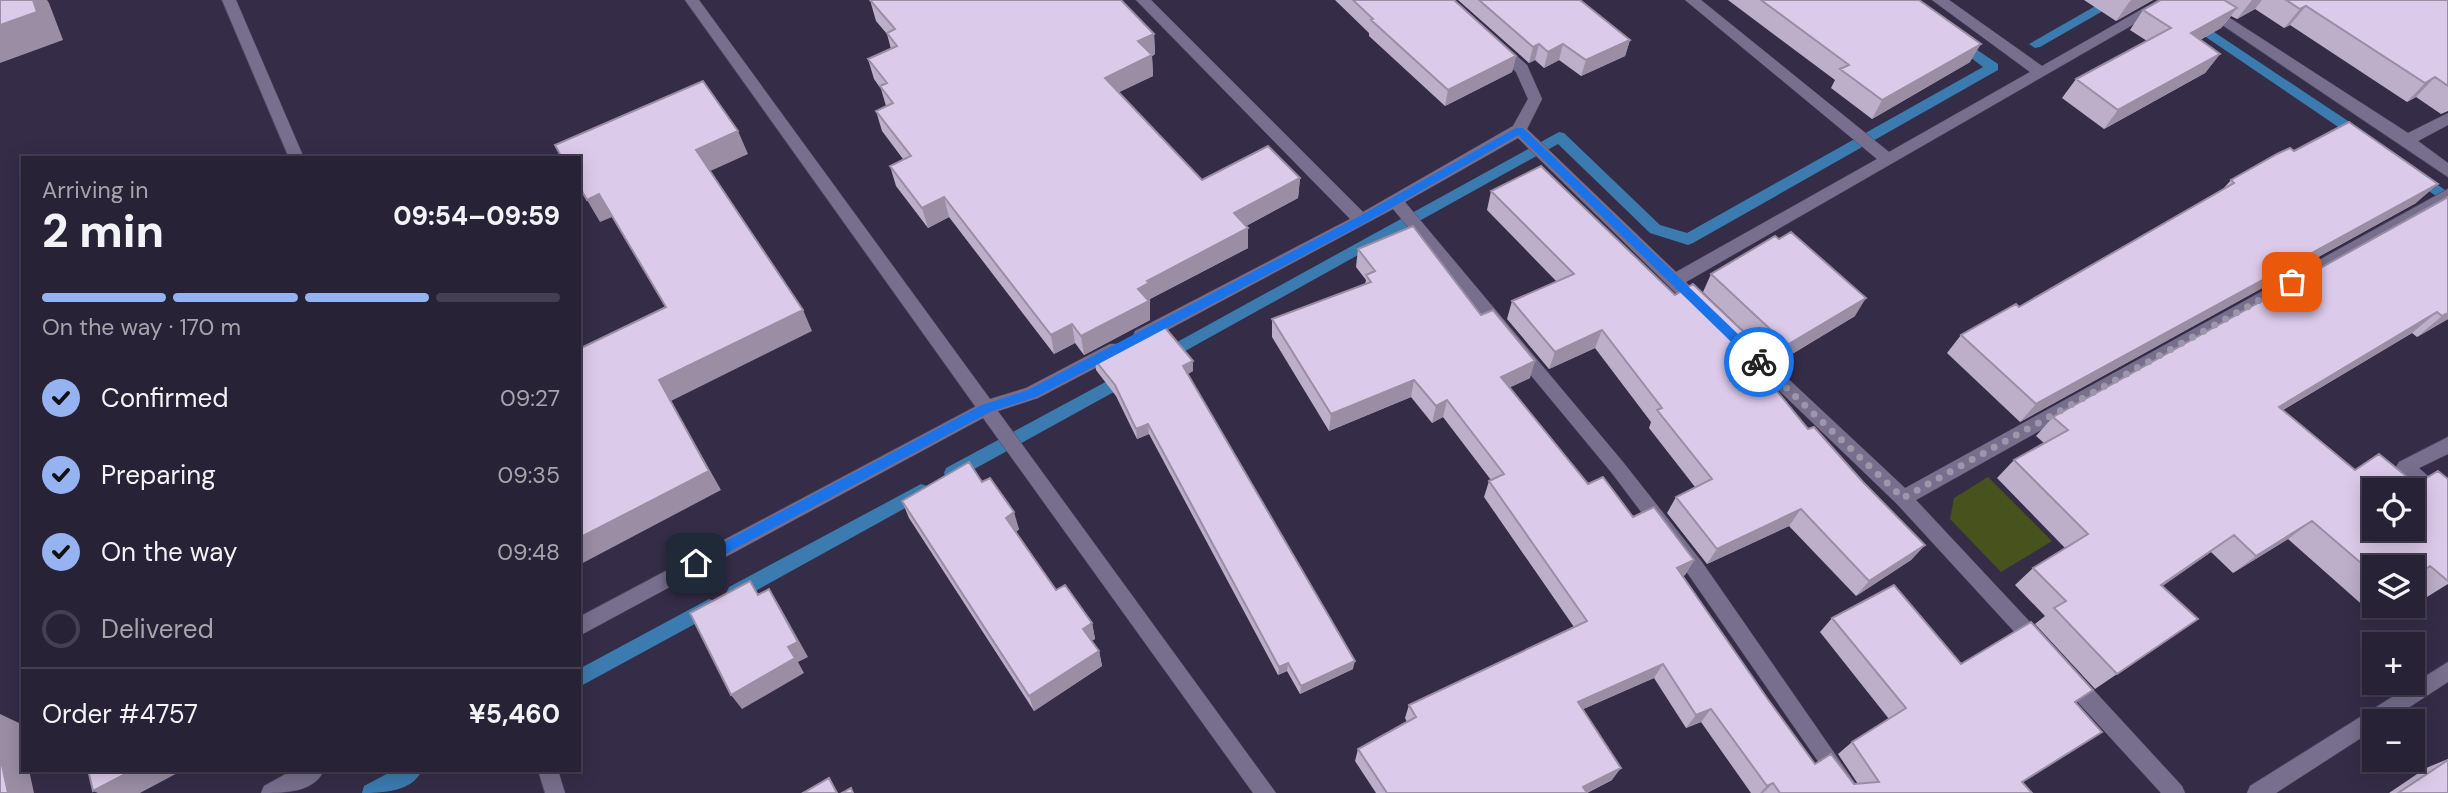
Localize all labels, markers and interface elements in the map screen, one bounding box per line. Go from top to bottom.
text: Arriving in [42,175,148,205]
text: 09:54–09:59 [393,199,560,233]
text: 2 min [42,201,164,261]
pin [2262,252,2322,312]
icon: bag [2273,263,2311,301]
text: On the way · 170 m [42,312,241,342]
courier [1724,327,1794,397]
icon: bike [1740,343,1778,381]
icon: check [42,379,80,417]
text: Confirmed [101,381,228,415]
text: 09:27 [500,383,560,413]
icon: check [42,456,80,494]
text: Preparing [101,458,216,492]
text: 09:35 [498,460,560,490]
map controls [2362,478,2425,772]
button: locate [2362,478,2425,541]
icon: check [42,533,80,571]
pin [666,533,726,593]
text: On the way [101,535,237,569]
text: 09:48 [497,537,560,567]
icon: home [677,544,715,582]
button: layers [2362,555,2425,618]
text: Delivered [101,612,214,646]
button: + [2362,632,2425,695]
text: Order #4757 [42,697,198,731]
text: ¥5,460 [469,697,560,731]
button: − [2362,709,2425,772]

